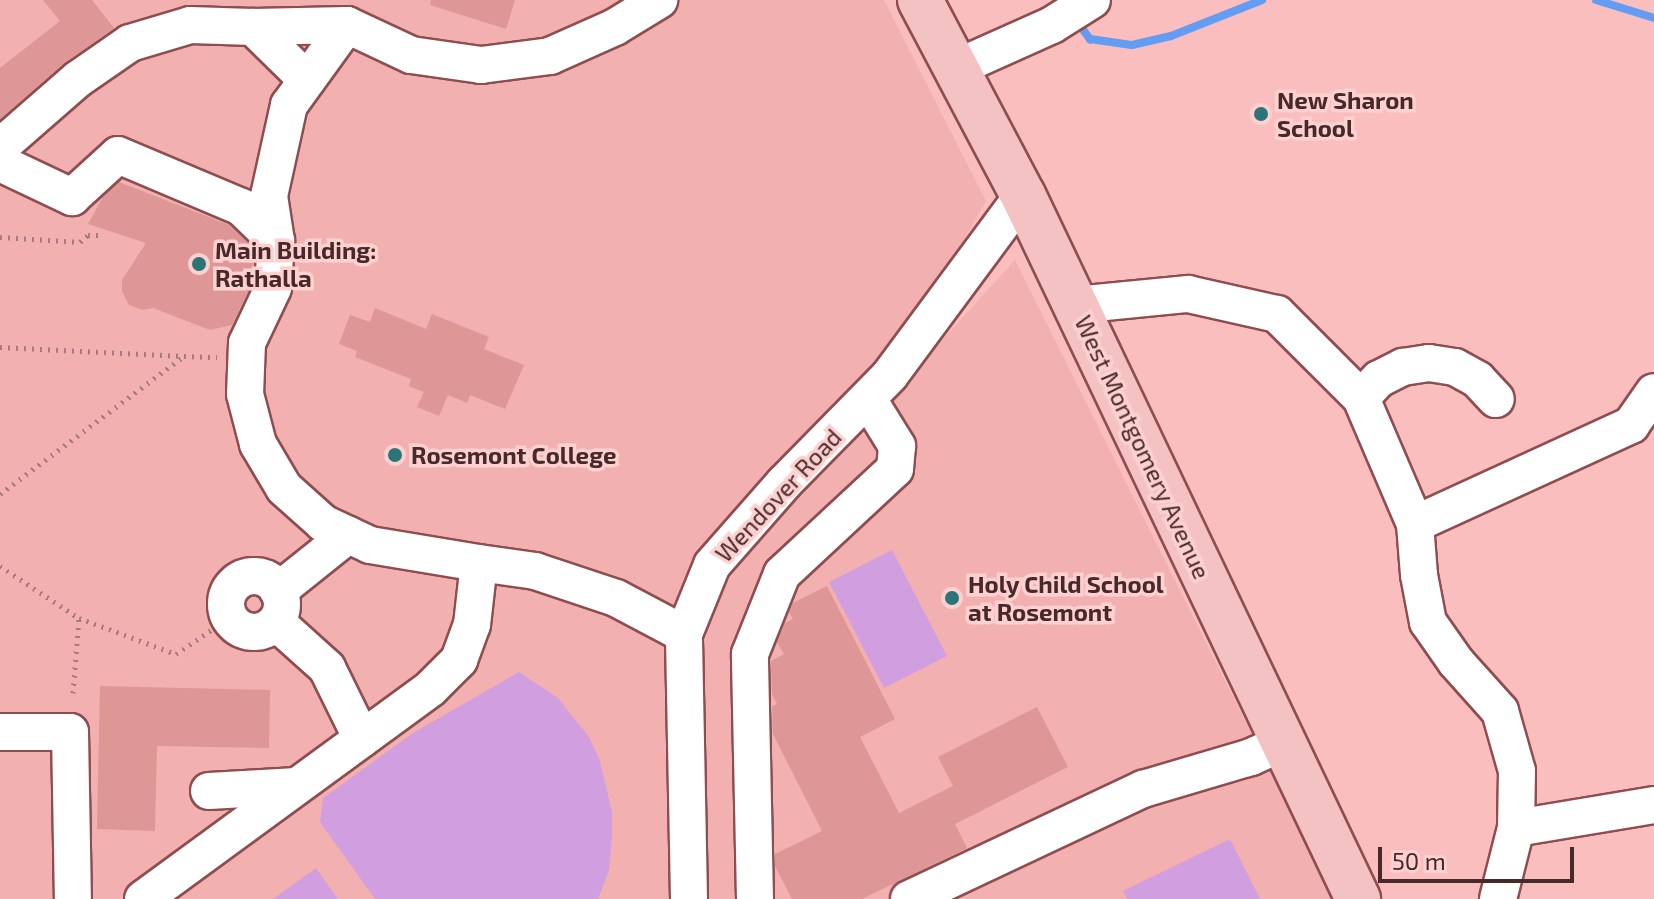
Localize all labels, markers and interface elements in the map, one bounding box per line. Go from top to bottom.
place label: New Sharon School [1277,86,1414,142]
marker: New Sharon School [1252,105,1270,123]
place label: Main Building: Rathalla [215,236,376,292]
marker: Main Building: Rathalla [190,255,208,273]
street label: West Montgomery Avenue [1069,310,1217,584]
street label: Wendover Road [709,422,847,568]
place label: Rosemont College [411,441,616,469]
marker: Rosemont College [386,446,404,464]
place label: Holy Child School at Rosemont [968,570,1164,626]
marker: Holy Child School at Rosemont [943,589,961,607]
scale bar [1382,831,1578,881]
text: 50 m [1392,846,1446,875]

